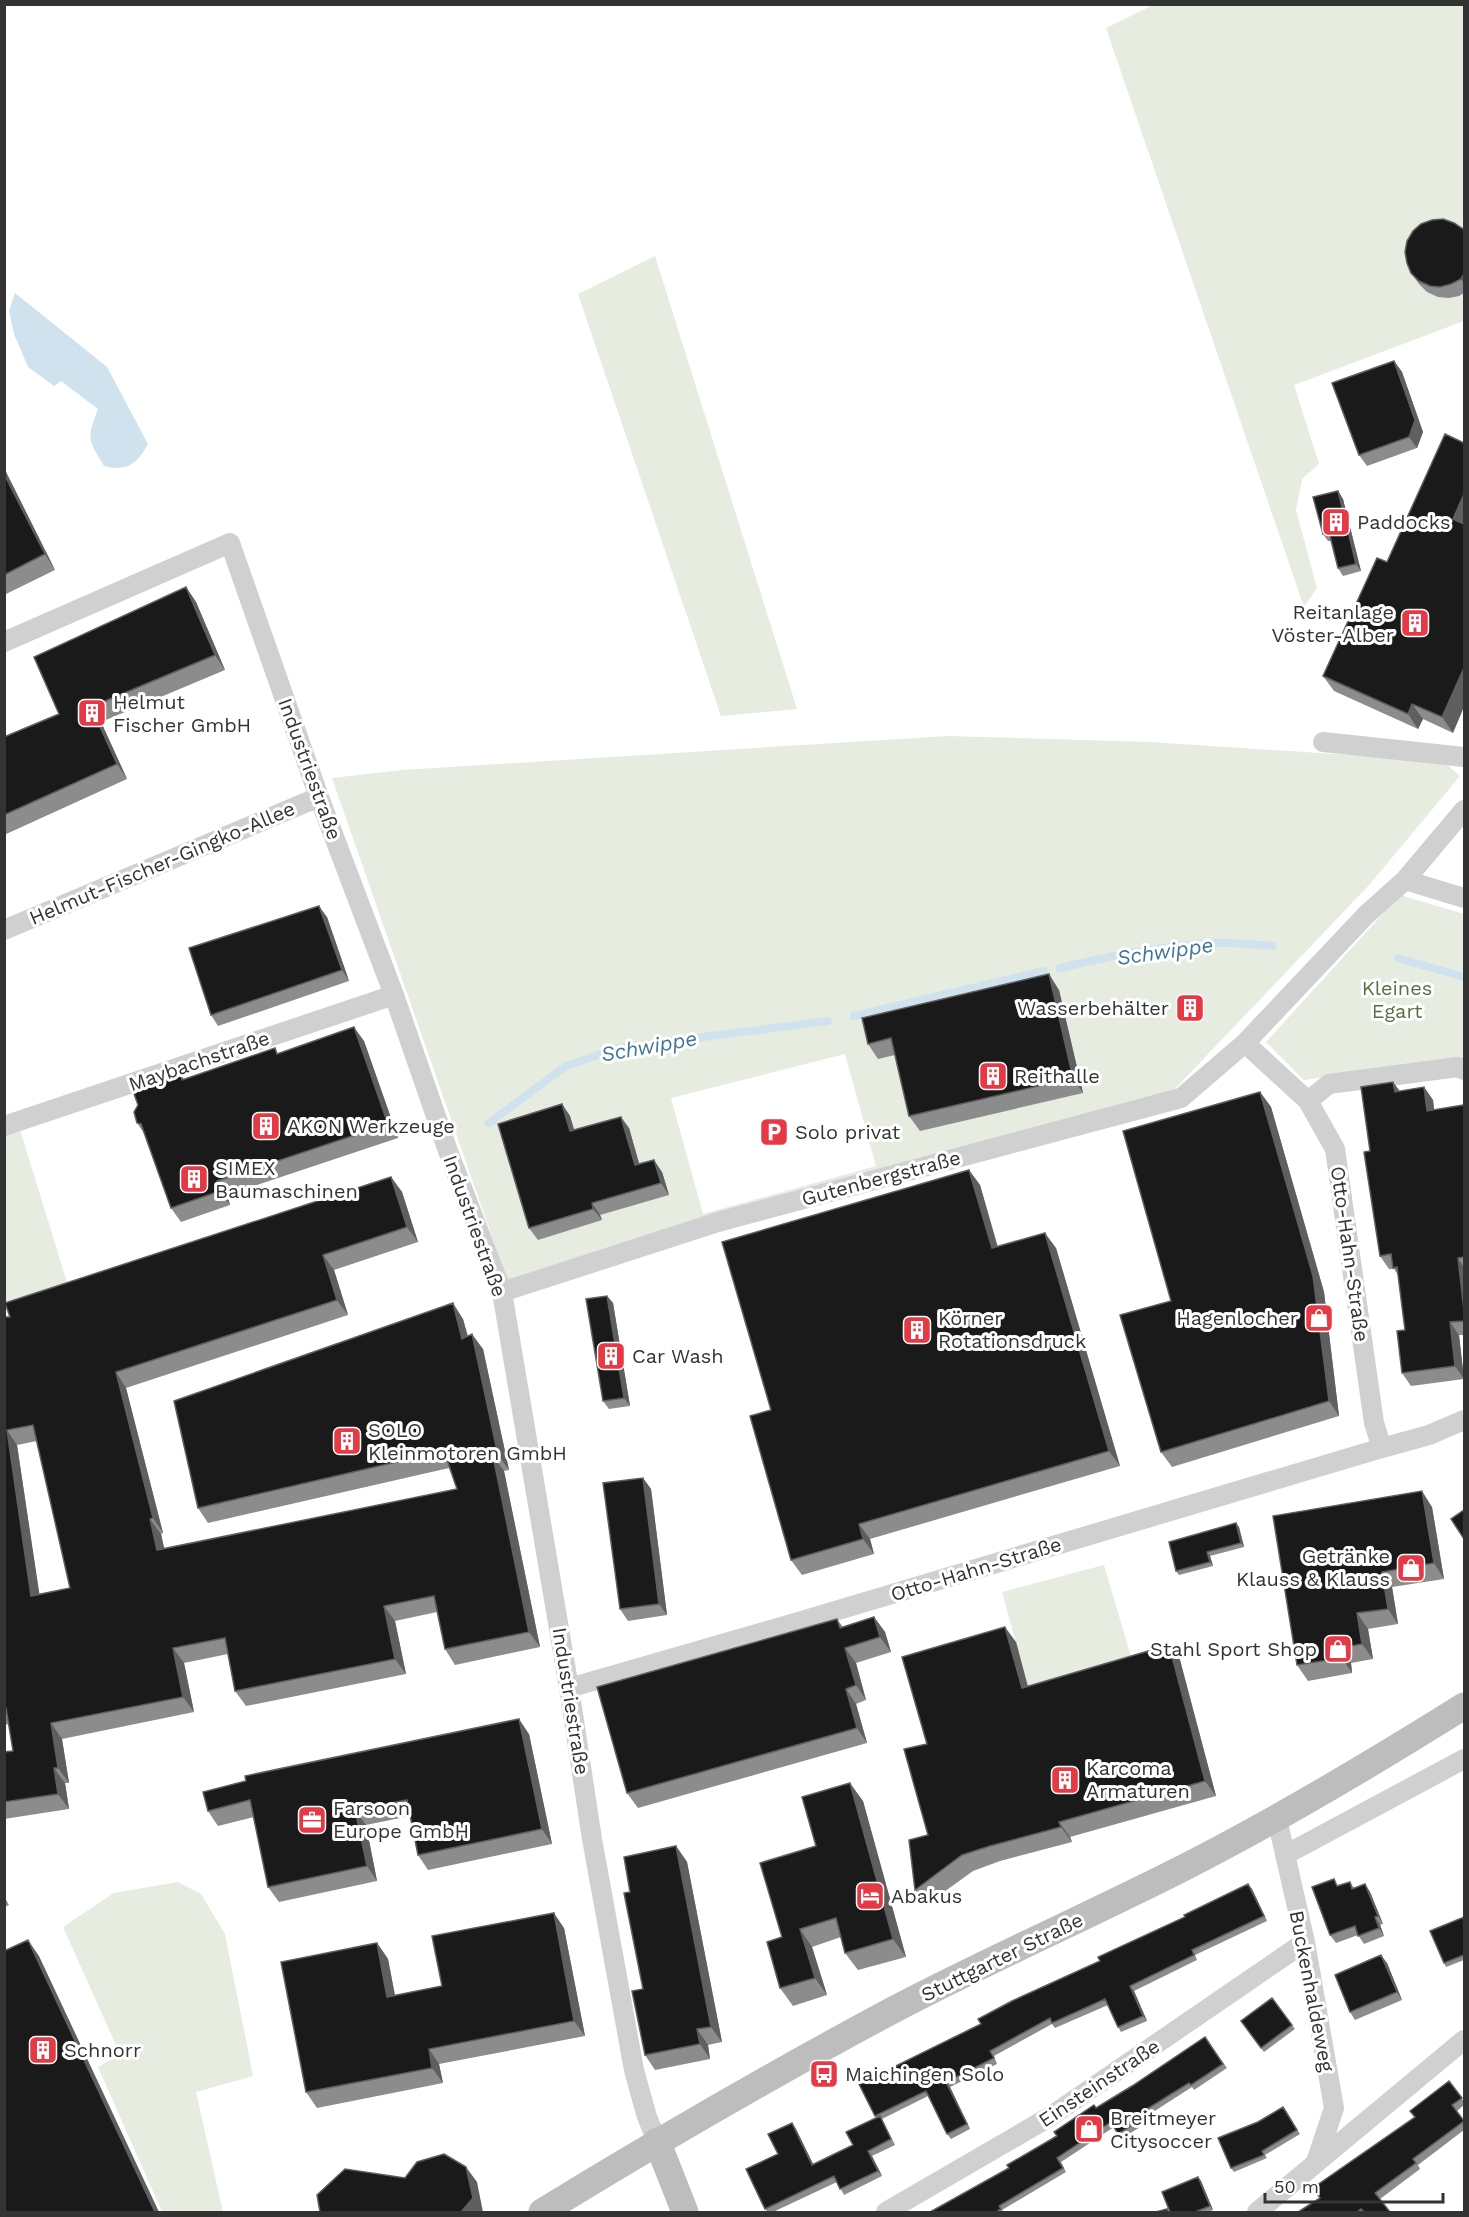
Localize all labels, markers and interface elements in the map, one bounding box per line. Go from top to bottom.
building icon: Paddocks [1320,506,1352,538]
place label: Paddocks [1357,510,1450,534]
place label: Reitanlage Vöster-Alber [1271,600,1394,647]
building icon: Reitanlage Vöster-Alber [1399,607,1431,639]
place label: Helmut Fischer GmbH [113,690,251,737]
street label: Industriestraße [273,695,347,843]
building icon: Helmut Fischer GmbH [76,697,108,729]
street label: Helmut-Fischer-Gingko-Allee [26,796,298,930]
water label: Schwippe [1115,932,1215,970]
park label: Kleines Egart [1362,976,1432,1023]
building icon: Wasserbehälter [1174,992,1206,1024]
place label: Wasserbehälter [1017,996,1169,1020]
water label: Schwippe [599,1025,699,1067]
street label: Maybachstraße [125,1026,273,1096]
building icon: Reithalle [977,1060,1009,1092]
place label: Reithalle [1014,1064,1100,1088]
building icon: AKON Werkzeuge [250,1110,282,1142]
place label: AKON Werkzeuge [287,1114,455,1138]
parking icon: Solo privat [758,1116,790,1148]
place label: Solo privat [795,1120,901,1144]
street label: Gutenbergstraße [799,1145,963,1211]
street label: Industriestraße [438,1152,512,1300]
place label: SIMEX Baumaschinen [215,1156,358,1203]
building icon: SIMEX Baumaschinen [178,1163,210,1195]
street label: Otto-Hahn-Straße [1326,1165,1374,1343]
shop icon: Hagenlocher [1303,1302,1335,1334]
place label: Körner Rotationsdruck [938,1306,1086,1353]
place label: Hagenlocher [1176,1306,1298,1330]
building icon: Körner Rotationsdruck [901,1314,933,1346]
building icon: Car Wash [595,1340,627,1372]
place label: Car Wash [632,1344,724,1368]
place label: SOLO Kleinmotoren GmbH [368,1418,567,1465]
building icon: SOLO Kleinmotoren GmbH [331,1425,363,1457]
street label: Otto-Hahn-Straße [888,1532,1064,1606]
place label: Getränke Klauss & Klauss [1236,1544,1390,1591]
shop icon: Getränke Klauss & Klauss [1395,1552,1427,1584]
street label: Industriestraße [547,1626,595,1776]
shop icon: Stahl Sport Shop [1322,1633,1354,1665]
place label: Stahl Sport Shop [1150,1637,1317,1661]
place label: Karcoma Armaturen [1086,1756,1190,1803]
building icon: Karcoma Armaturen [1049,1764,1081,1796]
place label: Farsoon Europe GmbH [333,1796,469,1843]
office icon: Farsoon Europe GmbH [296,1804,328,1836]
hotel icon: Abakus [854,1880,886,1912]
place label: Abakus [891,1884,962,1908]
street label: Stuttgarter Straße [917,1907,1087,2007]
street label: Buckenhaldeweg [1285,1908,1339,2074]
building icon: Schnorr [27,2034,59,2066]
street label: Einsteinstraße [1034,2034,1164,2132]
place label: Schnorr [64,2038,141,2062]
bus stop icon: Maichingen Solo [808,2058,840,2090]
place label: Maichingen Solo [845,2062,1004,2086]
place label: Breitmeyer Citysoccer [1110,2106,1216,2153]
shop icon: Breitmeyer Citysoccer [1073,2113,1105,2145]
scale bar [1265,2166,1444,2204]
text: 50 m [1274,2176,1319,2197]

